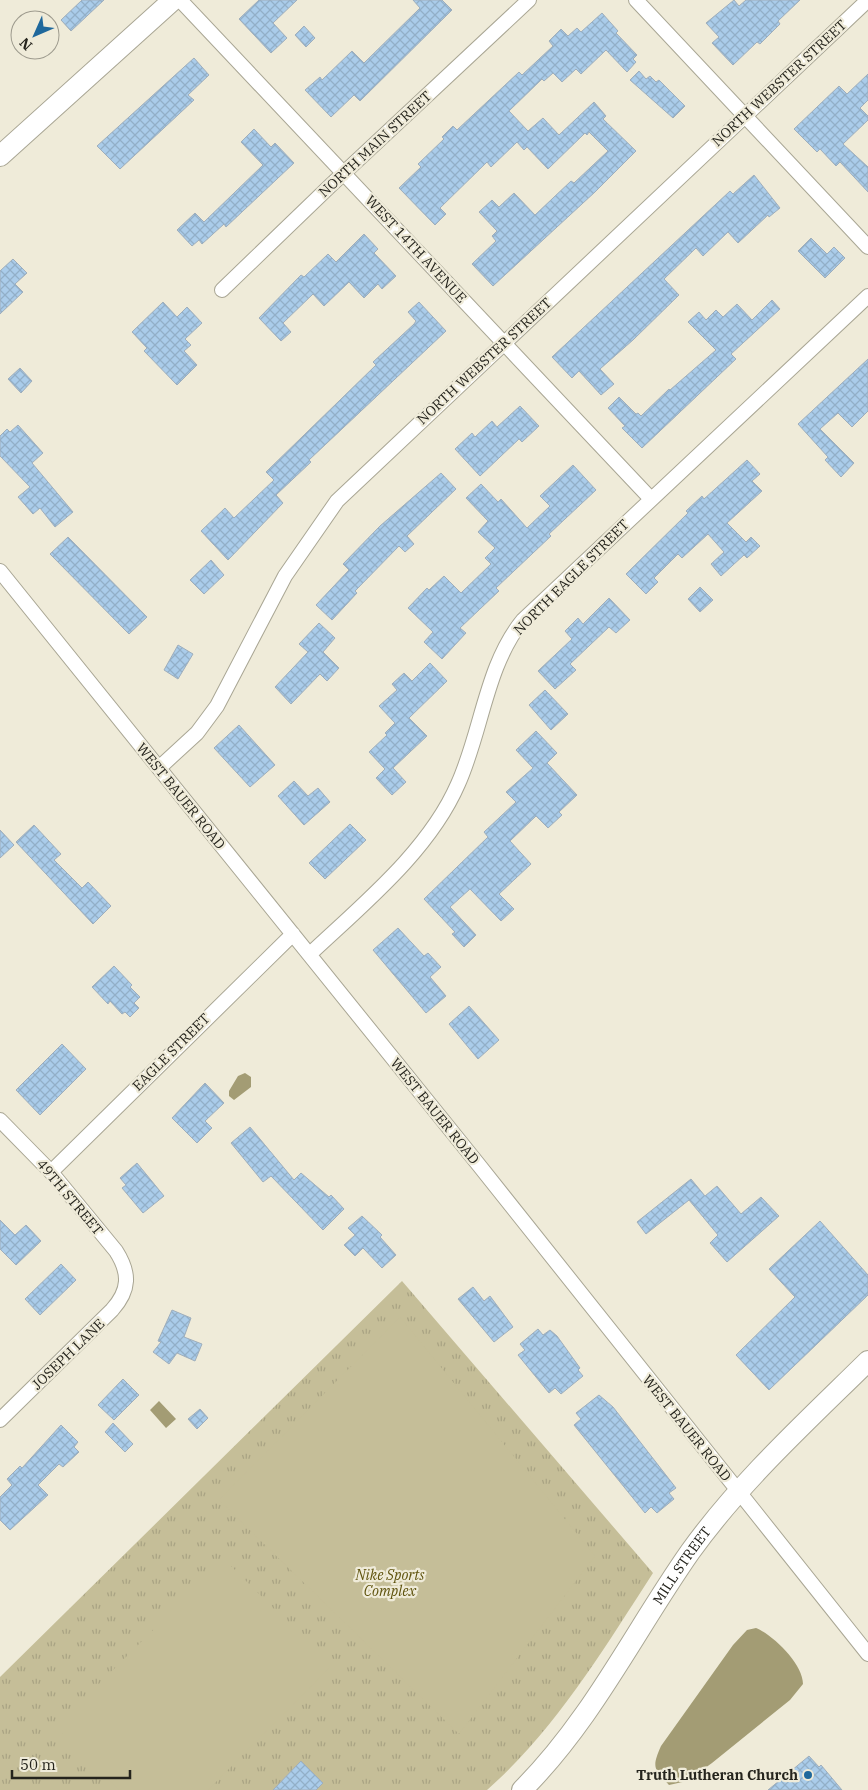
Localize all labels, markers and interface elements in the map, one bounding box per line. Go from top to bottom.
north arrow [10,10,60,60]
street label: NORTH WEBSTER STREET [708,16,850,150]
text: N [16,34,36,54]
street label: NORTH MAIN STREET [315,87,435,201]
street label: WEST 14TH AVENUE [362,191,470,307]
street label: NORTH WEBSTER STREET [413,294,555,428]
street label: NORTH EAGLE STREET [510,516,632,638]
street label: WEST BAUER ROAD [133,739,229,853]
street label: EAGLE STREET [128,1009,214,1095]
street label: WEST BAUER ROAD [387,1054,483,1168]
street label: 49TH STREET [33,1155,107,1239]
street label: JOSEPH LANE [28,1315,108,1393]
street label: WEST BAUER ROAD [639,1371,735,1485]
street label: MILL STREET [649,1523,715,1608]
park label: Nike Sports Complex [355,1566,425,1600]
scale bar [12,1748,130,1780]
text: 50 m [20,1755,56,1774]
place label: Truth Lutheran Church [636,1766,798,1784]
marker: Truth Lutheran Church [802,1769,814,1781]

